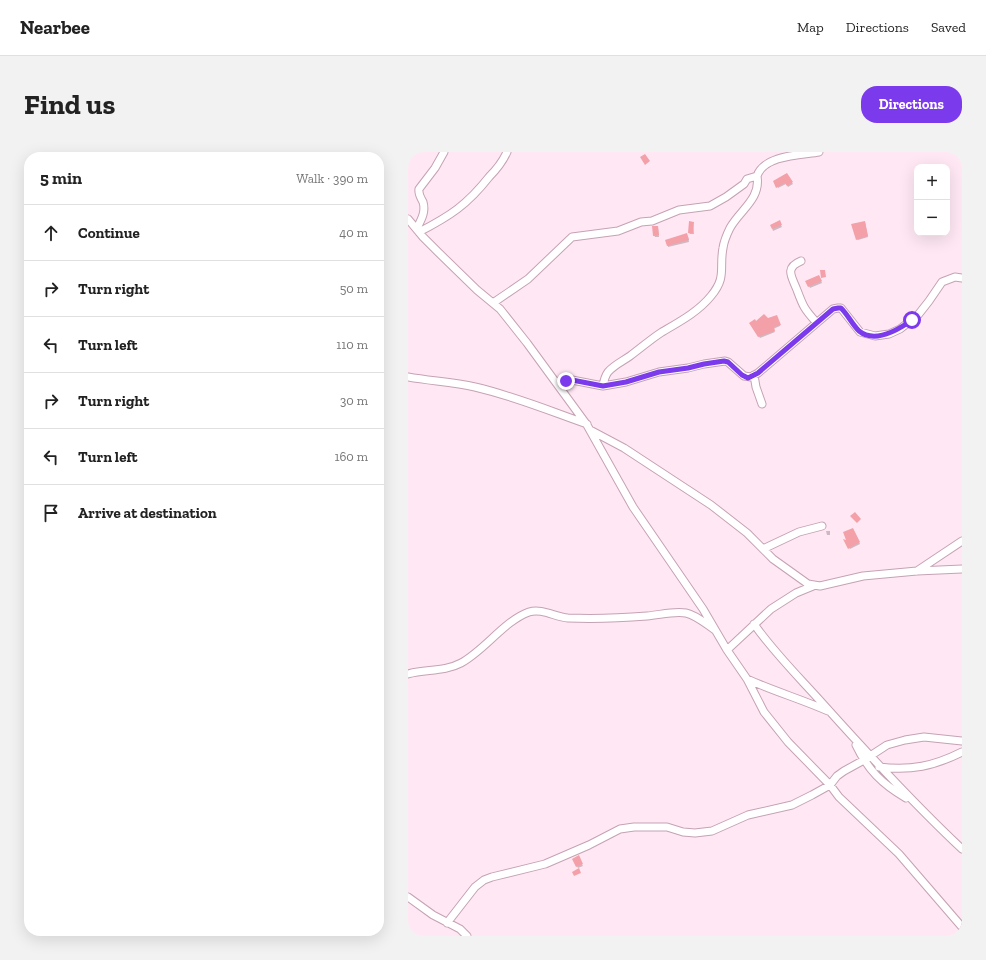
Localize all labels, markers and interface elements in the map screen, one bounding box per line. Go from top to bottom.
text: Nearbee [20,16,90,39]
text: Map [797,19,824,36]
text: Directions [846,19,909,36]
text: Saved [931,19,966,36]
button: Directions [861,86,962,123]
text: Find us [24,88,115,121]
map controls [914,164,950,236]
button: + [914,164,950,200]
text: 5 min [40,168,82,188]
text: Walk · 390 m [296,171,368,186]
button: − [914,200,950,236]
icon: ahead [40,222,62,244]
text: Continue [78,224,140,242]
text: 40 m [339,225,368,240]
icon: right [40,278,62,300]
text: Turn right [78,280,149,298]
text: 50 m [340,281,368,296]
route start [903,311,921,329]
icon: left [40,334,62,356]
text: Turn left [78,336,138,354]
text: 110 m [336,337,368,352]
route end [557,372,575,390]
icon: right [40,390,62,412]
text: Turn right [78,392,149,410]
text: 30 m [340,393,368,408]
icon: left [40,446,62,468]
text: Turn left [78,448,138,466]
text: 160 m [334,449,368,464]
icon: arrive [40,502,62,524]
text: Arrive at destination [78,504,217,522]

